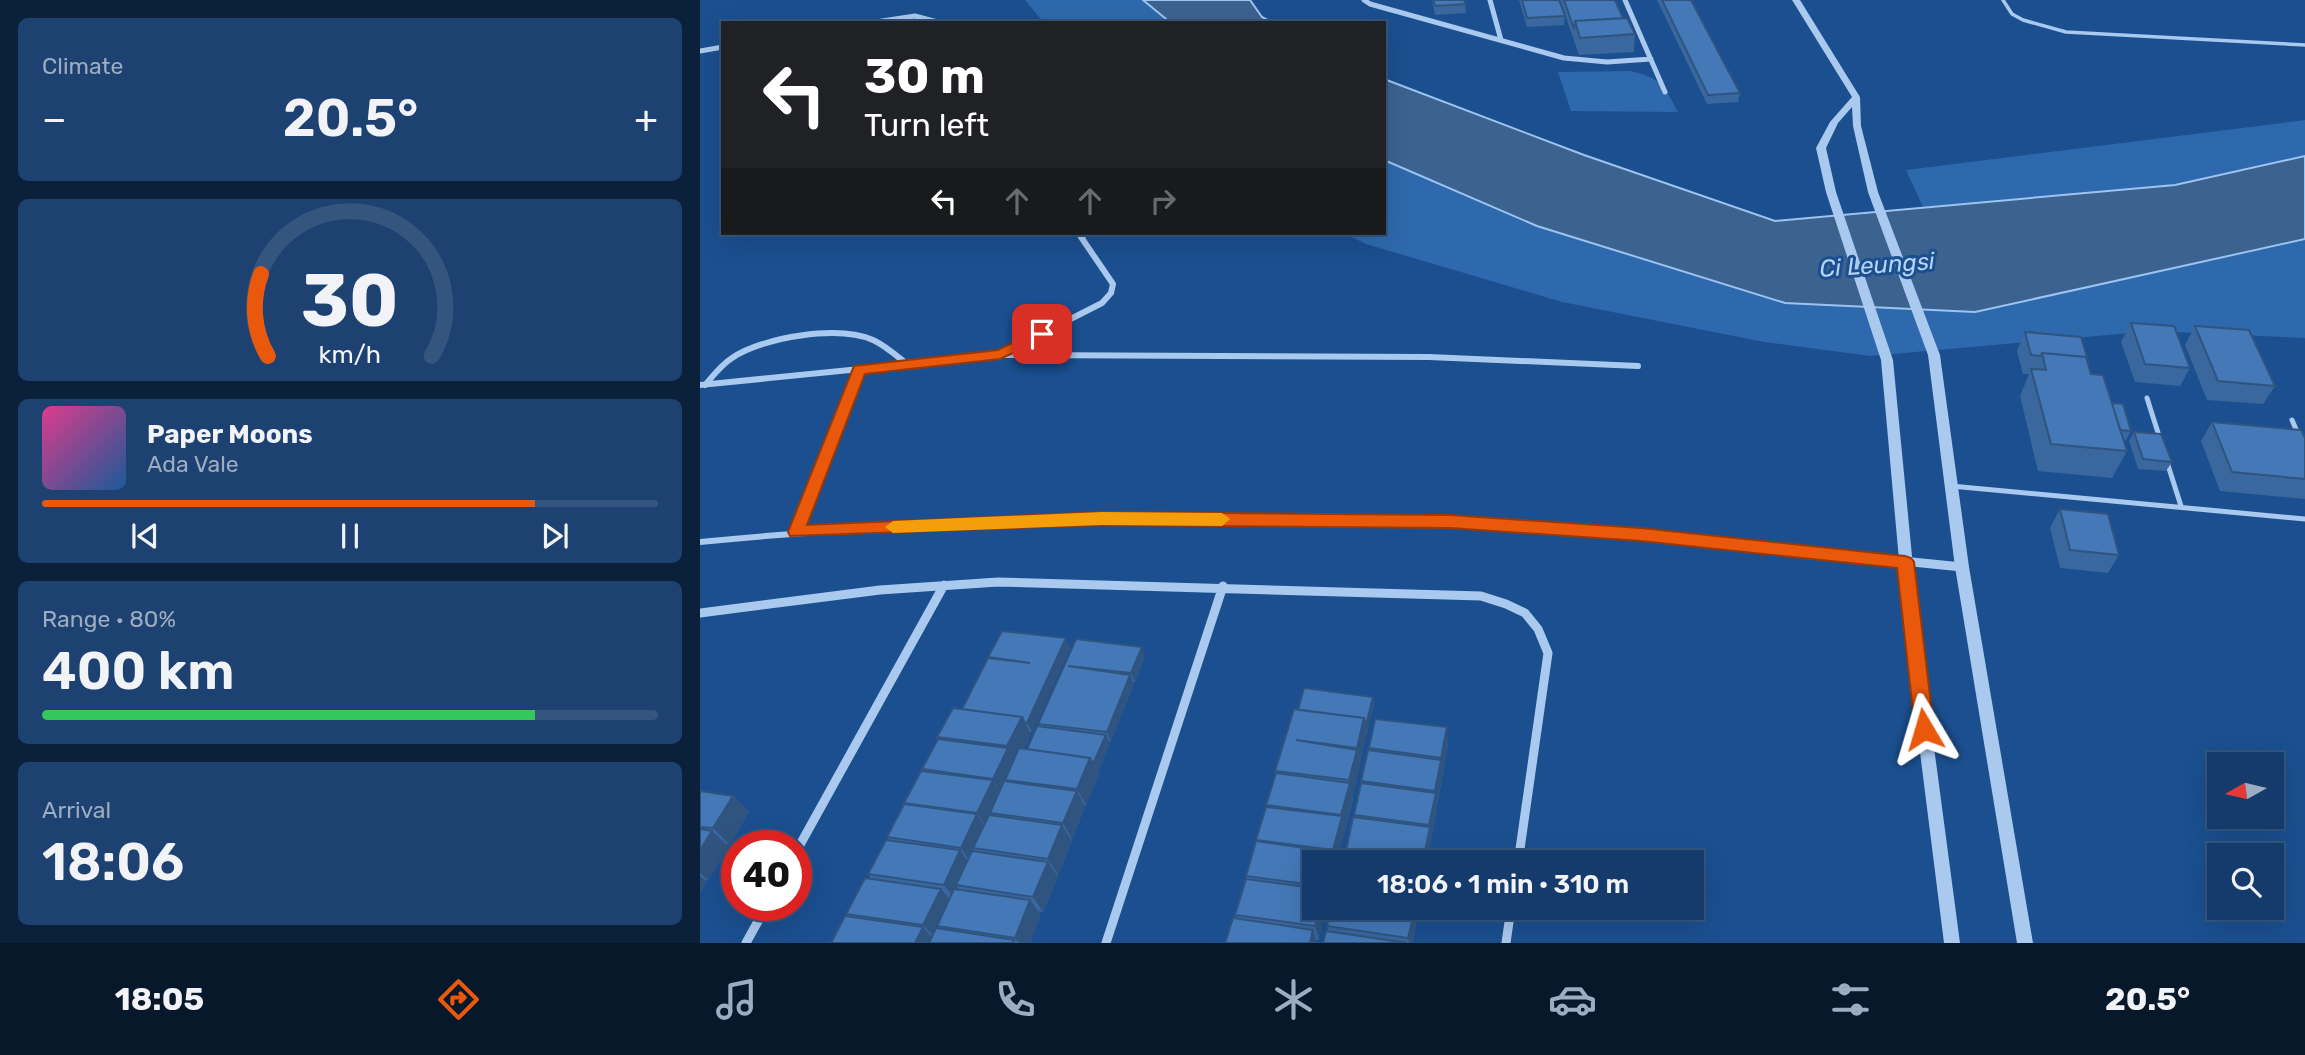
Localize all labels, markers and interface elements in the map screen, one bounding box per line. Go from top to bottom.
text: 30 m [864,47,985,105]
icon: left [749,49,840,140]
text: Climate [42,52,123,80]
text: 20.5° [283,87,418,149]
text: − [42,96,67,142]
text: + [634,96,658,142]
text: Turn left [864,106,989,144]
icon: left [925,182,963,220]
icon: ahead [998,182,1036,220]
icon: ahead [1071,182,1109,220]
icon: right [1144,182,1182,220]
water label: Ci Leungsi [1818,247,1937,283]
text: 30 [301,259,399,345]
pin [1012,304,1072,364]
icon: arrive [1023,315,1061,353]
text: km/h [319,340,381,369]
text: Paper Moons [147,419,313,450]
text: Ada Vale [147,450,239,478]
icon: previous [126,517,164,555]
icon: pause [331,517,369,555]
icon: next [536,517,574,555]
text: Range · 80% [42,605,176,633]
text: 400 km [42,640,234,702]
position arrow [1887,692,1961,766]
north arrow [2207,752,2284,830]
map controls [2207,752,2284,920]
text: Arrival [42,796,111,824]
speed limit sign: 40 [721,830,812,921]
text: 18:06 [42,831,184,893]
button: search [2207,843,2284,920]
text: 18:06 · 1 min · 310 m [1377,869,1629,900]
icon: directions [434,975,483,1024]
icon: music [712,975,761,1024]
icon: phone [991,975,1040,1024]
icon: climate [1269,975,1318,1024]
icon: car [1548,975,1597,1024]
icon: filters [1826,975,1875,1024]
text: 18:05 [115,980,204,1018]
text: 20.5° [2105,980,2190,1018]

